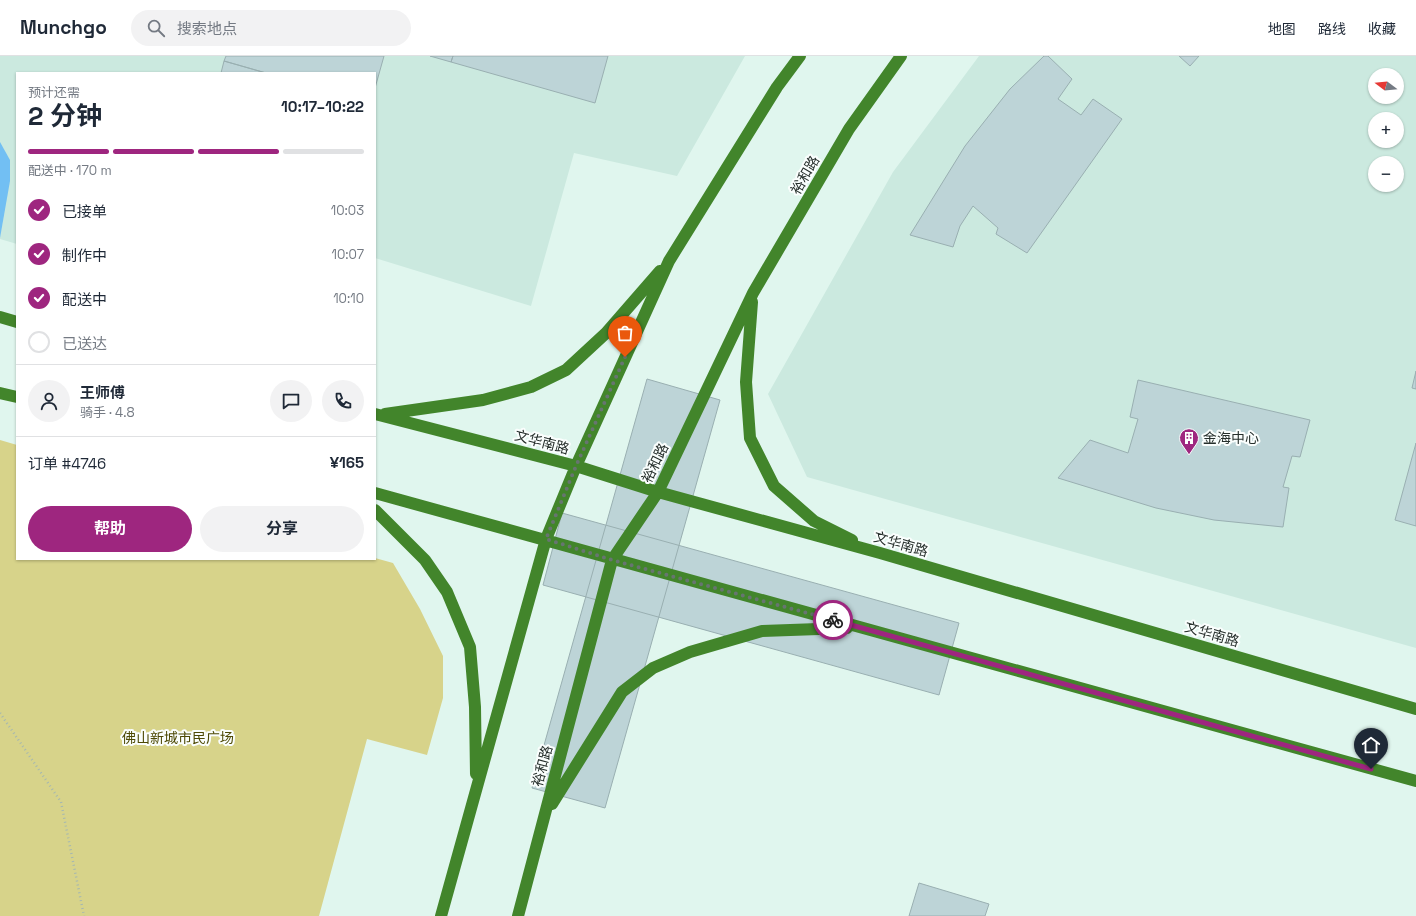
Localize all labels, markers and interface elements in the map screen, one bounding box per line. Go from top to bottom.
search box [131,10,411,46]
text: Munchgo [20,15,107,40]
icon: search [145,17,167,39]
text: 搜索地点 [177,19,237,38]
text: 地图 [1268,20,1296,38]
text: 路线 [1318,20,1346,38]
text: 收藏 [1368,20,1396,38]
north arrow [1368,68,1404,104]
map controls [1368,68,1404,192]
text: 预计还需 [28,84,80,101]
text: 10:17–10:22 [281,97,364,116]
text: 2 分钟 [28,99,102,133]
button: + [1368,112,1404,148]
street label: 裕和路 [787,152,823,198]
button: − [1368,156,1404,192]
text: 配送中 · 170 m [28,162,112,179]
icon: check [28,199,50,221]
text: 已接单 [62,202,107,221]
text: 10:03 [331,202,364,219]
icon: check [28,243,50,265]
text: 制作中 [62,246,107,265]
text: 10:07 [332,246,364,263]
icon: check [28,287,50,309]
text: 配送中 [62,290,107,309]
text: 10:10 [333,290,364,307]
pin [608,316,642,357]
icon: bag [614,322,636,344]
text: 已送达 [62,334,107,353]
button: person [28,380,70,422]
button: chat [270,380,312,422]
button: phone [322,380,364,422]
text: 王师傅 [80,383,125,402]
text: 骑手 · 4.8 [80,404,135,421]
street label: 文华南路 [513,426,571,458]
building icon: 金海中心 [1178,427,1200,455]
place label: 金海中心 [1203,429,1259,447]
street label: 裕和路 [638,440,672,486]
text: ¥165 [330,453,364,472]
text: 订单 #4746 [28,454,106,473]
button: 帮助 [28,506,192,552]
button: 分享 [200,506,364,552]
street label: 文华南路 [872,528,930,560]
courier [813,600,853,640]
icon: bike [822,609,844,631]
street label: 文华南路 [1183,618,1241,650]
pin [1354,728,1388,769]
park label: 佛山新城市民广场 [122,729,234,747]
icon: home [1360,734,1382,756]
street label: 裕和路 [528,743,556,789]

